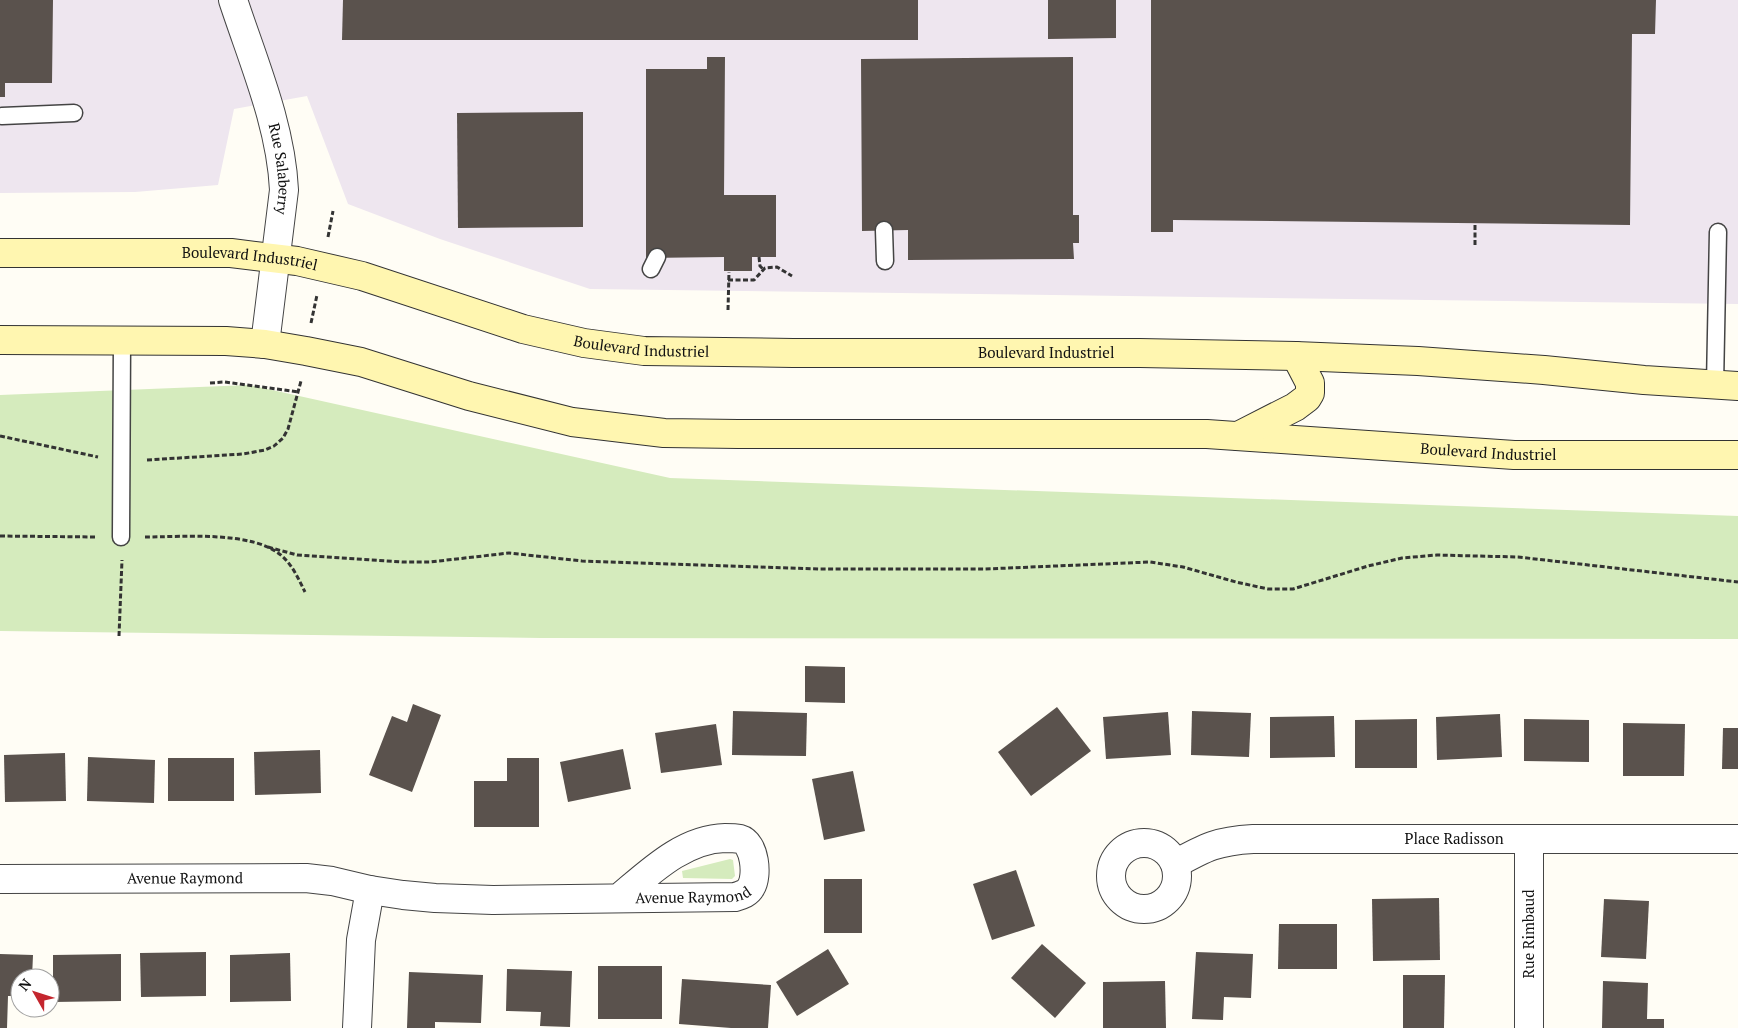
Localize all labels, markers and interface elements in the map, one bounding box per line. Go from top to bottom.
street label: Rue Salaberry [265,121,295,216]
street label: Boulevard Industriel [182,242,320,274]
street label: Boulevard Industriel [572,330,710,361]
street label: Boulevard Industriel [978,342,1114,362]
street label: Boulevard Industriel [1420,438,1557,464]
street label: Place Radisson [1404,828,1504,848]
street label: Avenue Raymond [127,867,243,888]
street label: Avenue Raymond [635,881,755,907]
street label: Rue Rimbaud [1518,889,1538,979]
north arrow [10,968,60,1018]
text: N [14,974,35,995]

